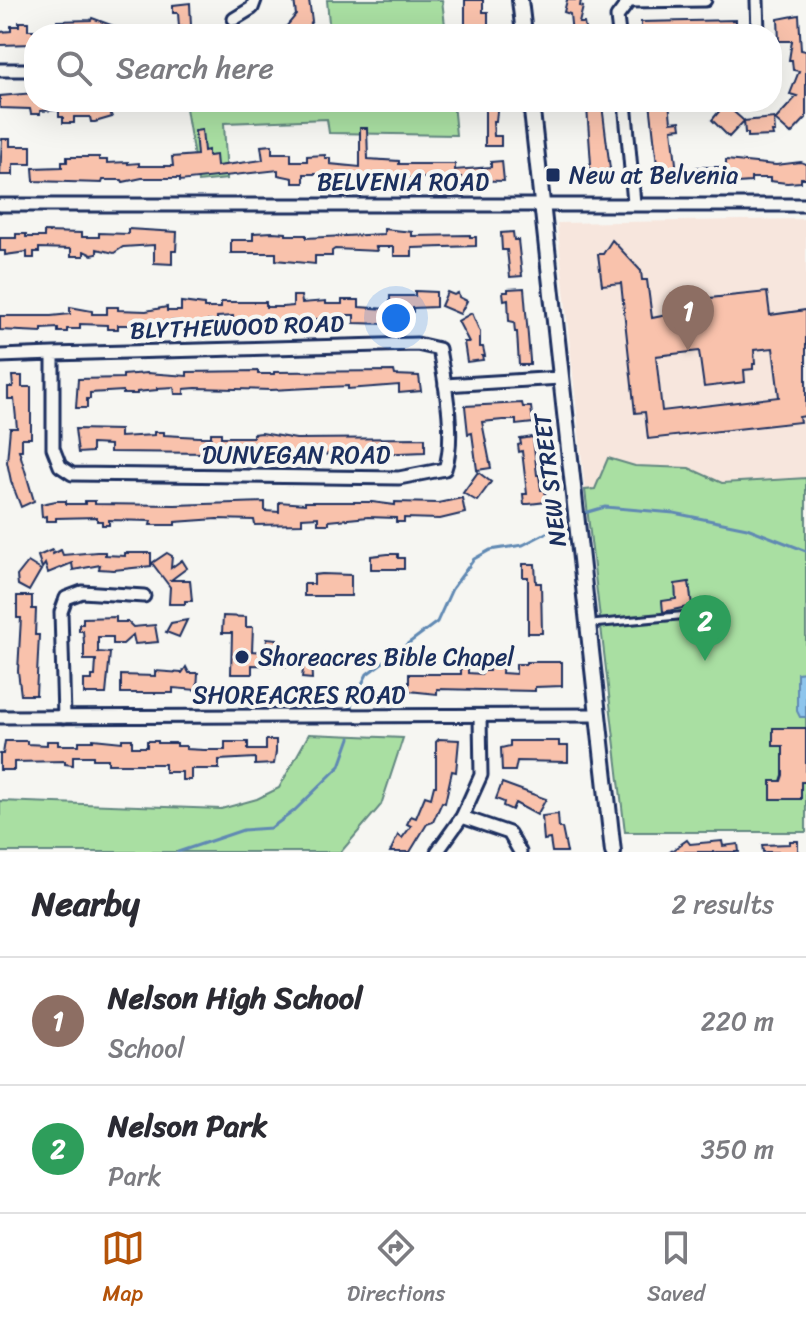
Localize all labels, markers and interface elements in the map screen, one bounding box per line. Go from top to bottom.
search box [24,24,782,112]
text: Search here [116,41,274,95]
icon: search [52,46,96,90]
place label: New at Belvenia [569,154,738,196]
street label: BELVENIA ROAD [317,161,489,203]
marker: New at Belvenia [544,166,562,184]
pin: 1 [662,285,714,351]
your location [376,298,416,338]
street label: BLYTHEWOOD ROAD [129,302,345,352]
street label: NEW STREET [521,409,579,549]
street label: DUNVEGAN ROAD [202,434,391,476]
pin: 2 [679,595,731,661]
place label: Shoreacres Bible Chapel [258,636,515,678]
marker: Shoreacres Bible Chapel [233,648,251,666]
street label: SHOREACRES ROAD [193,674,406,716]
text: Nearby [32,874,140,934]
text: 2 results [672,881,774,927]
text: Nelson High School [108,971,363,1025]
text: 1 [52,998,64,1044]
text: 220 m [701,998,774,1044]
text: School [108,1025,185,1071]
text: Nelson Park [108,1099,267,1153]
text: 2 [50,1126,66,1172]
text: 350 m [701,1126,774,1172]
text: Park [108,1153,161,1199]
tab: Map [101,1226,145,1313]
tab: Directions [347,1226,445,1313]
tab: Saved [647,1226,705,1313]

